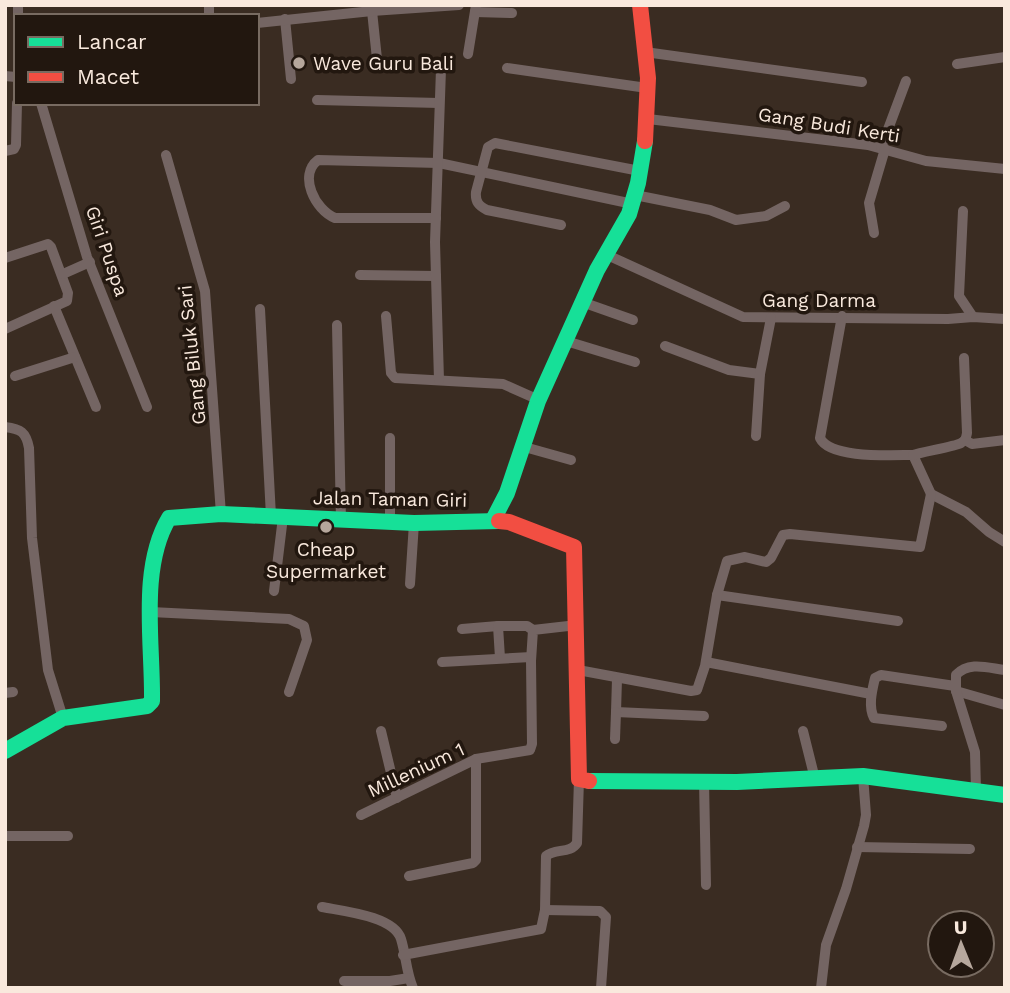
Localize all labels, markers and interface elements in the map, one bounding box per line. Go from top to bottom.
legend [14,14,259,105]
text: Lancar [77,29,147,54]
place label: Wave Guru Bali [313,52,454,75]
marker: Wave Guru Bali [291,55,307,71]
text: Macet [77,64,139,89]
street label: Gang Budi Kerti [756,102,902,148]
street label: Giri Puspa [81,203,133,299]
street label: Gang Biluk Sari [173,284,211,426]
street label: Gang Darma [762,289,876,312]
street label: Jalan Taman Giri [313,486,467,512]
marker: Cheap Supermarket [318,519,334,535]
place label: Cheap Supermarket [266,538,386,583]
street label: Millenium 1 [364,738,468,802]
north arrow [926,909,996,979]
text: U [954,916,968,939]

